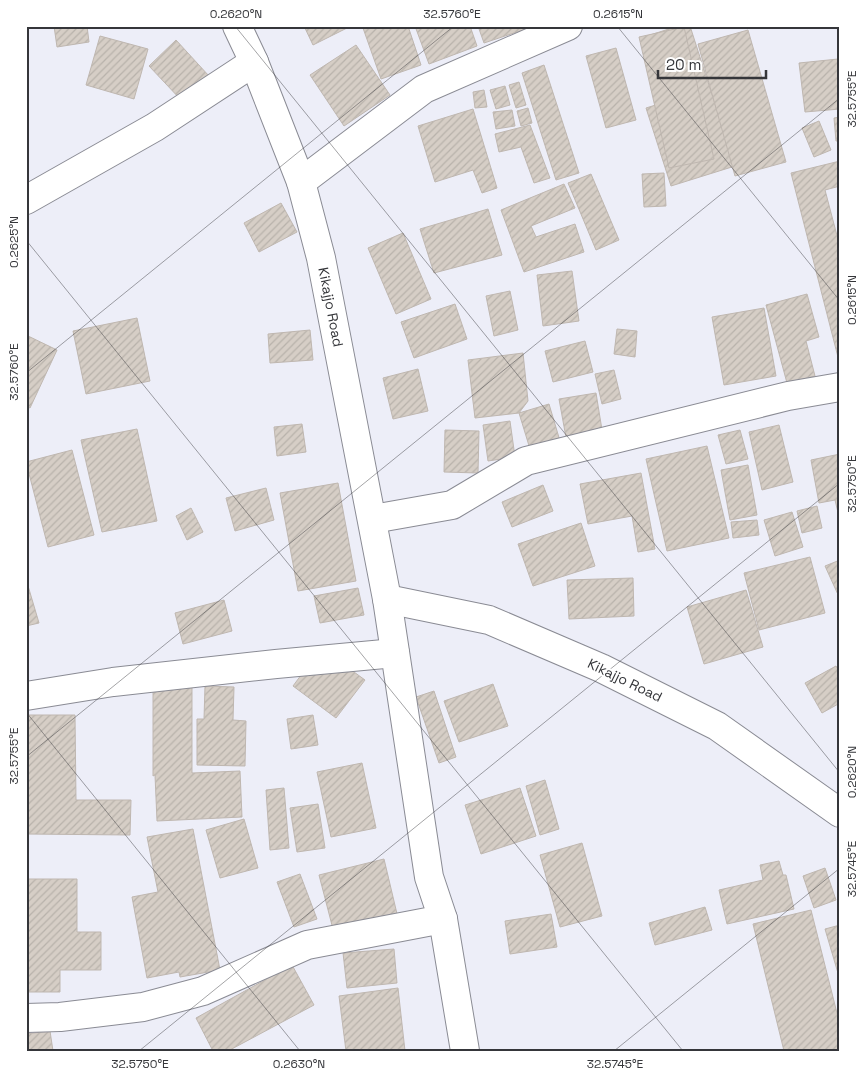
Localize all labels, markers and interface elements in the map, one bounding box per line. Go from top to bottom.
text: 0.2620°N [210,6,262,22]
text: 32.5760°E [423,6,481,22]
text: 0.2615°N [593,6,643,22]
scale bar [658,48,766,80]
text: 20 m [666,55,701,74]
text: 32.5755°E [844,70,860,128]
text: 0.2625°N [6,216,22,268]
street label: Kikajjo Road [314,266,348,348]
text: 0.2615°N [844,275,860,325]
text: 32.5760°E [6,343,22,401]
text: 32.5750°E [844,455,860,513]
street label: Kikajjo Road [585,654,665,706]
text: 32.5755°E [6,727,22,785]
text: 0.2620°N [844,746,860,798]
text: 32.5745°E [844,840,860,897]
text: 32.5750°E [111,1056,169,1072]
text: 0.2630°N [273,1056,325,1072]
text: 32.5745°E [587,1056,644,1072]

